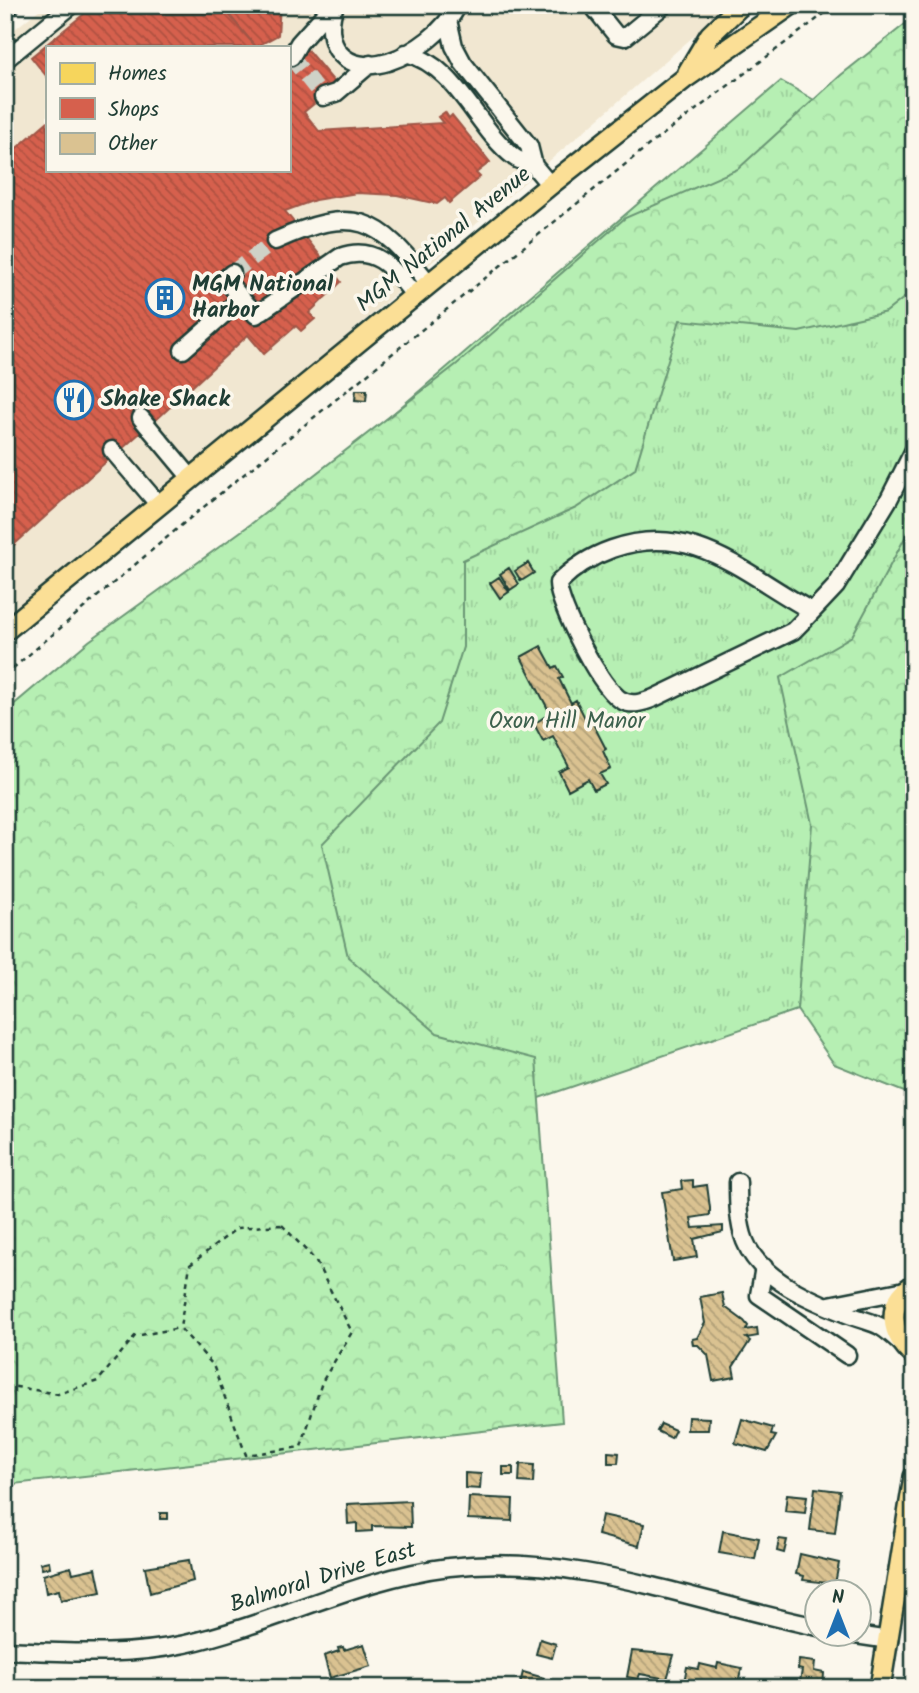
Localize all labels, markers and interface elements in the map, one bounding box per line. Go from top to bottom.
legend [46,46,290,172]
text: Homes [108,58,167,91]
text: Shops [108,94,159,127]
text: Other [108,128,158,161]
street label: MGM National Avenue [349,158,539,322]
place label: MGM National Harbor [192,267,334,329]
building icon: MGM National Harbor [144,277,186,319]
restaurant icon: Shake Shack [53,379,95,421]
place label: Shake Shack [101,382,230,418]
park label: Oxon Hill Manor [489,704,647,740]
street label: Balmoral Drive East [225,1532,422,1623]
north arrow [804,1578,874,1648]
text: N [832,1583,844,1613]

